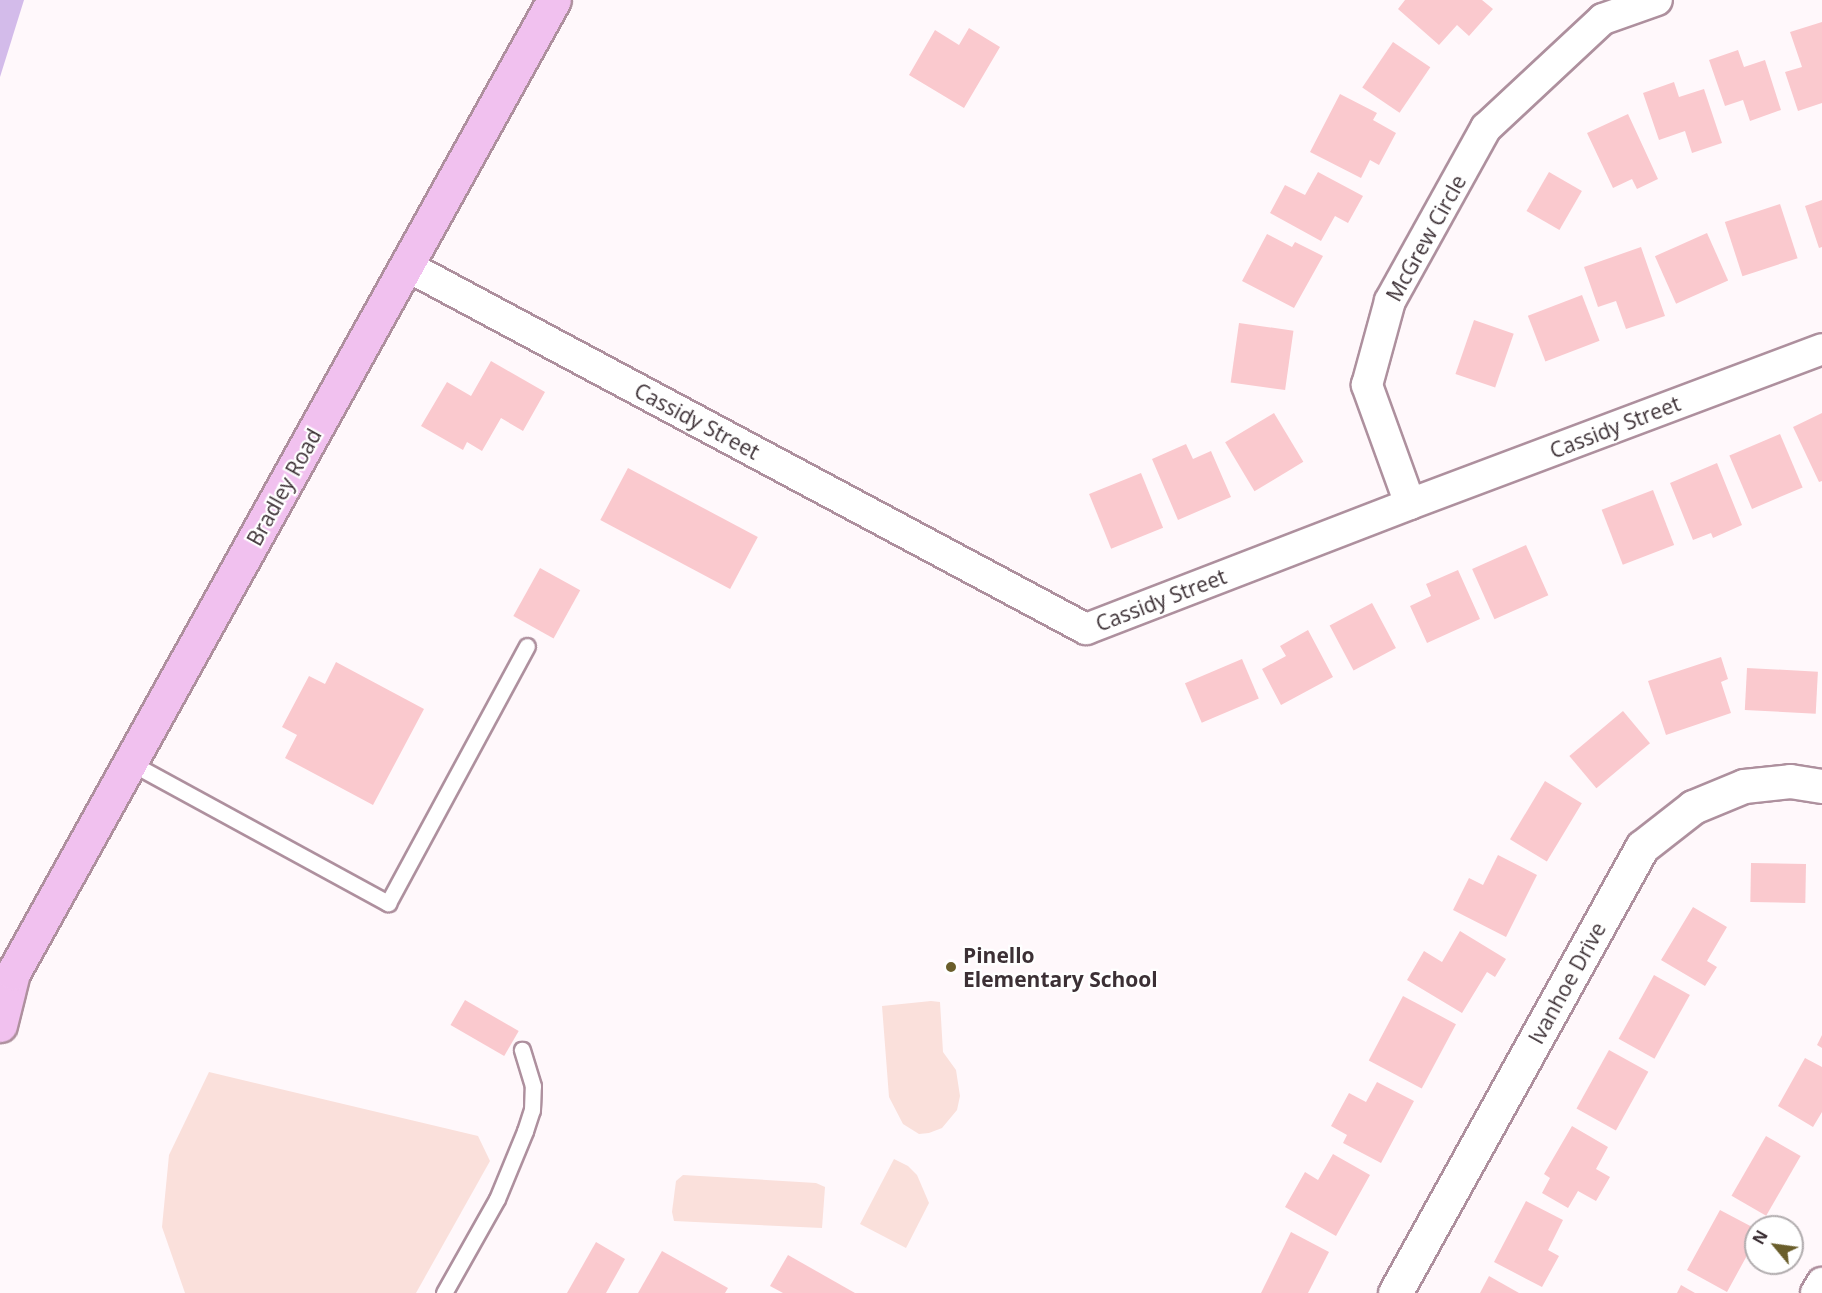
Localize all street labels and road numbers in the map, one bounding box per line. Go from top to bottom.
street label: McGrew Circle [1381,170,1471,306]
street label: Cassidy Street [630,378,764,464]
street label: Cassidy Street [1546,391,1684,463]
street label: Bradley Road [242,424,326,550]
street label: Cassidy Street [1092,564,1230,636]
street label: Ivanhoe Drive [1523,918,1611,1048]

